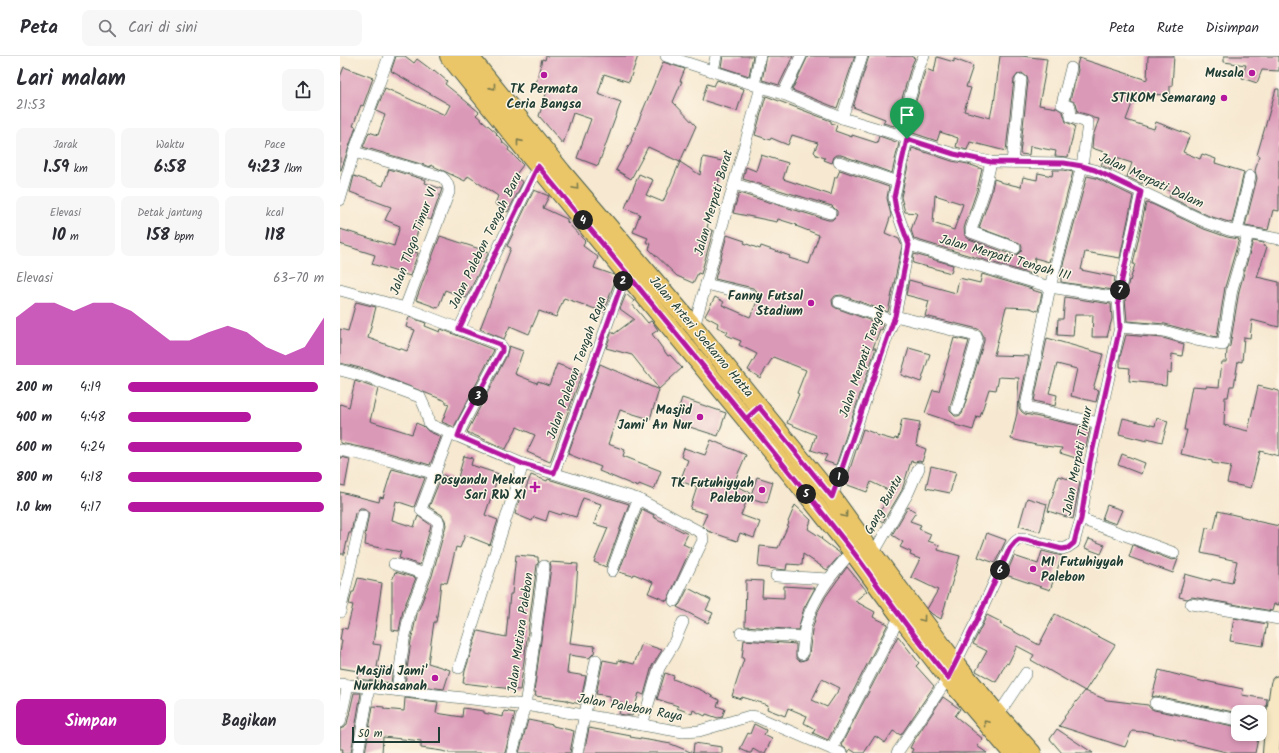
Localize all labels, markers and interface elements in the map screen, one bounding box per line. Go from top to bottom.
search box [82,10,362,46]
text: Peta [20,13,58,43]
text: Cari di sini [128,16,197,40]
icon: search [96,17,118,39]
text: Peta [1109,17,1135,39]
text: Rute [1157,17,1183,39]
text: Disimpan [1205,17,1259,39]
text: Lari malam [16,62,126,97]
place label: Musala [1205,63,1244,84]
marker: Musala [1247,68,1257,78]
button: share [282,69,324,111]
marker: TK Permata Ceria Bangsa [539,70,549,80]
place label: TK Permata Ceria Bangsa [507,79,582,115]
one-way arrow [489,82,496,89]
place label: STIKOM Semarang [1111,88,1216,109]
marker: STIKOM Semarang [1219,93,1229,103]
text: 21:53 [16,95,45,116]
pin [890,98,924,139]
icon: arrive [896,104,918,126]
text: Jarak [53,136,77,154]
text: Waktu [156,136,184,154]
text: Pace [264,136,285,154]
one-way arrow [516,140,523,147]
street label: Jalan Merpati Barat [689,147,739,259]
street label: Jalan Merpati Dalam [1095,147,1207,215]
text: 1.59 [43,154,69,181]
text: 6:58 [154,154,186,181]
text: 4:23 [247,154,280,181]
text: km [69,160,88,178]
text: /km [280,160,302,178]
street label: Jalan Palebon Tengah Baru [444,168,529,313]
one-way arrow [571,183,578,190]
street label: Jalan Tlogo Timur VI [385,184,443,298]
text: Elevasi [50,204,81,222]
text: Detak jantung [137,204,203,222]
text: kcal [266,204,284,222]
pin: 4 [573,210,593,230]
text: 4 [580,211,586,229]
text: 10 [52,222,66,249]
text: 158 [146,222,170,249]
text: 118 [265,222,285,249]
text: m [66,228,79,246]
text: bpm [170,228,194,246]
street label: Jalan Merpati Tengah III [937,229,1073,287]
text: Elevasi [16,268,53,289]
text: 63–70 m [273,268,324,289]
pin: 2 [613,271,633,291]
street label: Jalan Arteri Soekarno Hatta [644,271,758,403]
text: 2 [620,272,626,290]
pin: 7 [1110,280,1130,300]
text: 7 [1117,281,1123,299]
place label: Fanny Futsal Stadium [728,286,804,322]
street label: Jalan Palebon Tengah Raya [541,294,613,442]
marker: Fanny Futsal Stadium [806,298,816,308]
street label: Jalan Merpati Tengah [834,301,892,421]
text: 200 m [16,377,53,398]
text: 4:19 [80,377,101,398]
pin: 3 [468,386,488,406]
text: 3 [475,387,481,405]
place label: Masjid Jami' An Nur [618,400,693,436]
street label: Jalan Merpati Timur [1057,404,1099,517]
text: 400 m [16,407,52,428]
text: 4:48 [80,407,105,428]
marker: Masjid Jami' An Nur [695,412,705,422]
text: 600 m [16,437,52,458]
text: 4:24 [80,437,105,458]
text: 800 m [16,467,53,488]
text: 4:18 [80,467,102,488]
pin: 1 [829,467,849,487]
text: 1 [837,468,841,486]
place label: Posyandu Mekar Sari RW XI [434,470,527,506]
street label: Gang Buntu [859,471,909,539]
place label: TK Futuhiyyah Palebon [670,473,754,509]
marker: Posyandu Mekar Sari RW XI [529,481,541,493]
pin: 5 [796,484,816,504]
marker: TK Futuhiyyah Palebon [757,485,767,495]
text: 5 [803,485,809,503]
text: 1.0 km [16,497,52,518]
text: 4:17 [80,497,100,518]
one-way arrow [840,510,847,517]
place label: MI Futuhiyyah Palebon [1041,552,1124,588]
pin: 6 [990,560,1010,580]
text: 6 [997,561,1003,579]
marker: MI Futuhiyyah Palebon [1028,564,1038,574]
street label: Jalan Mutiara Palebon [502,571,540,695]
one-way arrow [918,614,925,621]
place label: Masjid Jami' Nurkhasanah [354,661,428,697]
marker: Masjid Jami' Nurkhasanah [430,673,440,683]
street label: Jalan Palebon Raya [576,688,684,728]
button: Simpan [16,699,166,745]
button: Bagikan [174,699,324,745]
map controls [1231,705,1267,741]
button: layers [1231,705,1267,741]
one-way arrow [984,721,991,728]
scale bar [352,725,440,744]
text: 50 m [358,725,383,743]

